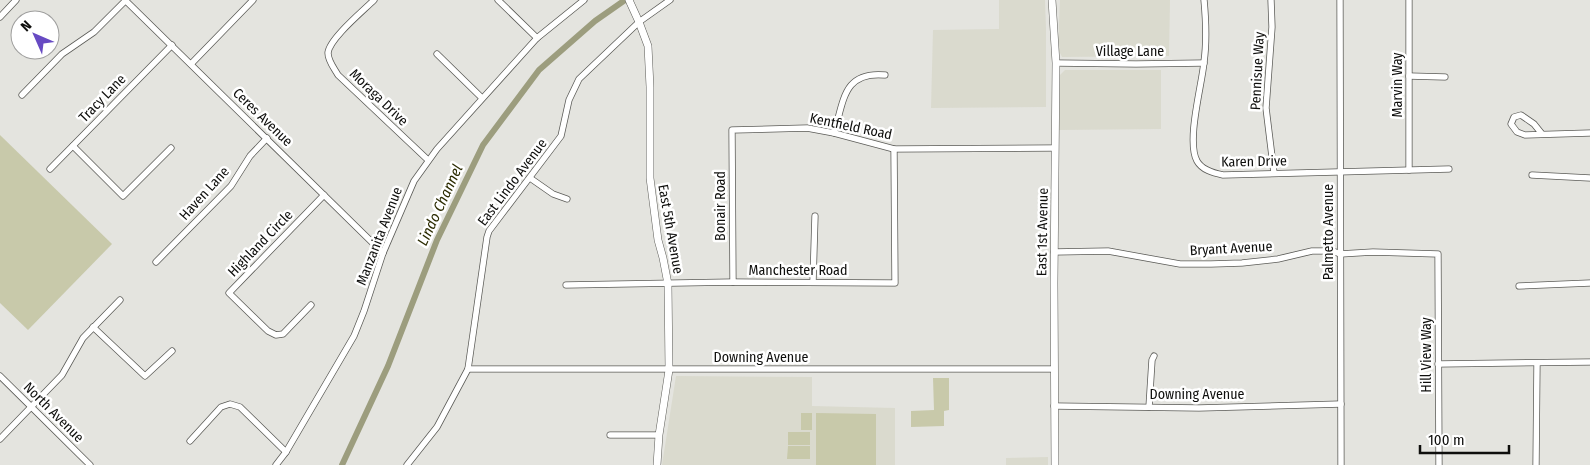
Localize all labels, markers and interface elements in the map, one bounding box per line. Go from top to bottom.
north arrow [10,10,60,60]
text: N [17,17,35,35]
street label: Pennisue Way [1247,31,1268,111]
street label: Village Lane [1096,43,1164,60]
street label: Marvin Way [1389,52,1406,118]
street label: Moraga Drive [346,65,411,129]
street label: Tracy Lane [75,71,129,126]
street label: Ceres Avenue [229,85,296,150]
street label: Kentfield Road [808,109,894,144]
street label: East Lindo Avenue [474,135,551,229]
street label: Karen Drive [1221,152,1287,171]
water label: Lindo Channel [413,162,467,248]
street label: Haven Lane [176,163,233,224]
street label: Bonair Road [712,171,729,241]
street label: East 5th Avenue [654,183,687,275]
street label: Palmetto Avenue [1320,184,1337,280]
street label: Manzanita Avenue [353,185,406,288]
street label: East 1st Avenue [1033,188,1052,276]
street label: Highland Circle [224,206,297,280]
street label: Bryant Avenue [1189,238,1273,259]
street label: Manchester Road [749,262,847,279]
street label: Hill View Way [1418,316,1435,393]
street label: Downing Avenue [714,349,809,366]
street label: North Avenue [20,379,87,446]
street label: Downing Avenue [1150,386,1245,403]
scale bar [1420,422,1509,454]
text: 100 m [1428,431,1465,449]

